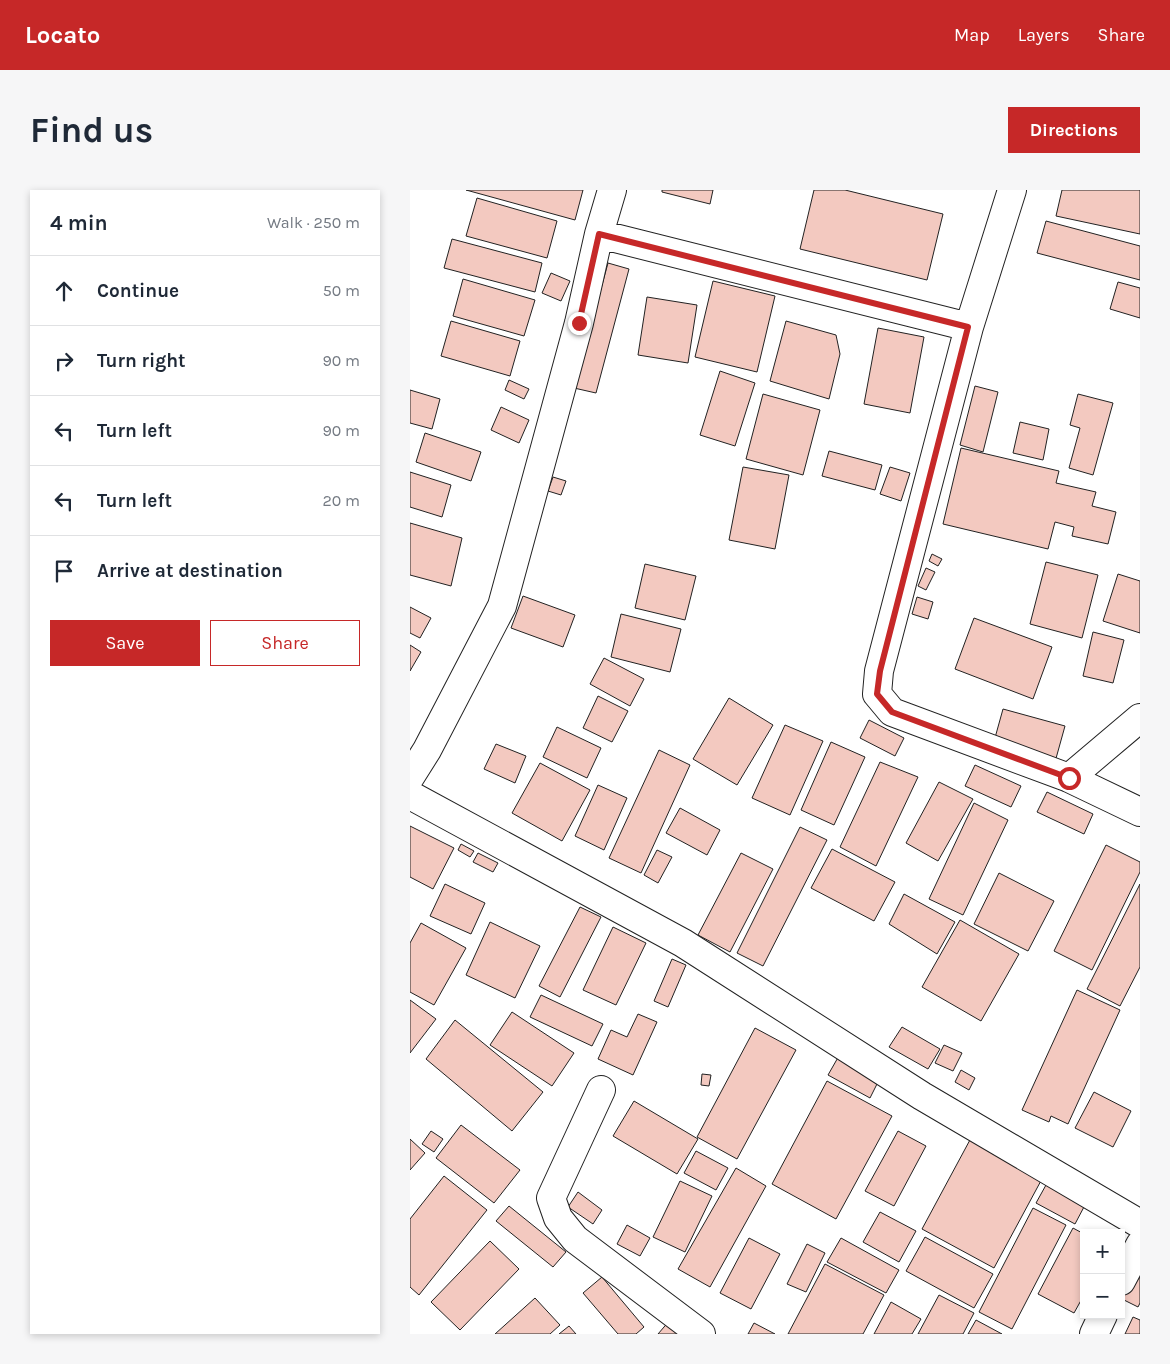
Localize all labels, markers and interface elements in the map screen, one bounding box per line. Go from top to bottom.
text: Locato [25,21,100,49]
text: Map [954,24,990,46]
text: Layers [1018,24,1070,46]
text: Share [1098,24,1145,46]
button: Directions [1008,107,1140,153]
text: Find us [30,110,153,151]
text: 4 min [50,211,108,235]
text: Walk · 250 m [267,213,360,232]
icon: ahead [50,277,78,305]
text: Continue [97,280,179,302]
text: 50 m [323,281,360,300]
route end [568,312,591,335]
icon: right [50,347,78,375]
text: Turn right [97,350,186,372]
text: 90 m [322,351,360,370]
icon: left [50,417,78,445]
text: Turn left [97,420,172,442]
text: 90 m [322,421,360,440]
icon: left [50,487,78,515]
text: Turn left [97,490,172,512]
text: 20 m [322,491,360,510]
icon: arrive [50,557,78,585]
text: Arrive at destination [97,560,283,582]
button: Save [50,620,200,666]
button: Share [210,620,360,666]
route start [1058,767,1081,790]
map controls [1080,1229,1125,1319]
button: + [1080,1229,1125,1274]
button: − [1080,1274,1125,1319]

